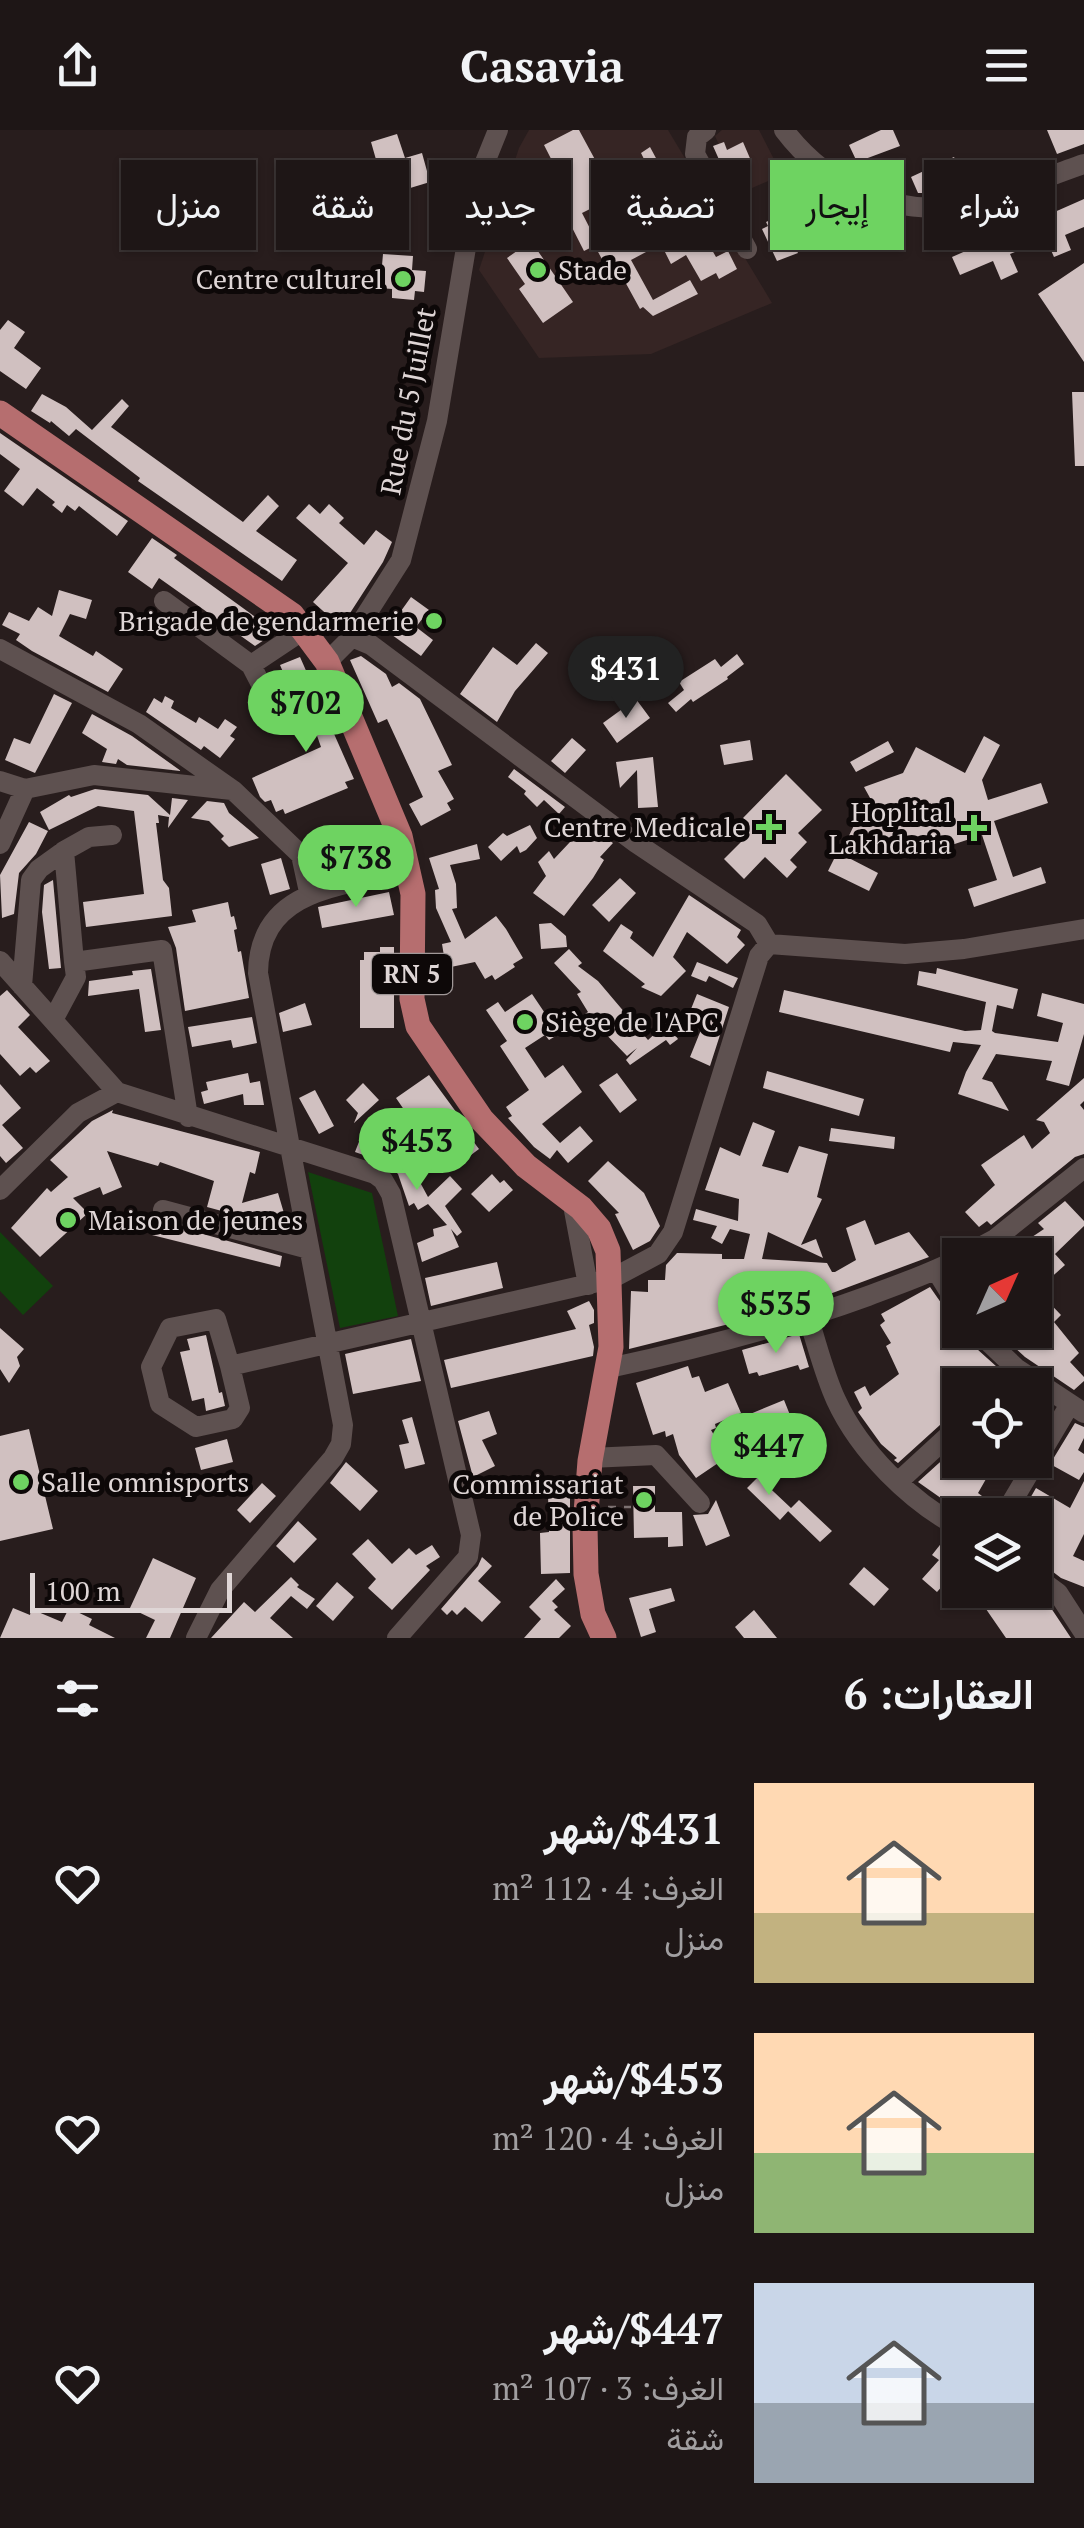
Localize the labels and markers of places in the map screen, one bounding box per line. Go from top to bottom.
place label: Stade [558,251,627,288]
marker: Stade [527,259,549,281]
place label: Centre culturel [196,260,383,297]
marker: Centre culturel [392,268,414,290]
place label: Brigade de gendarmerie [118,602,414,639]
marker: Brigade de gendarmerie [423,610,445,632]
pin: $431 [567,636,685,721]
pin: $702 [247,670,365,755]
place label: Hoplital Lakhdaria [829,793,952,862]
place label: Centre Medicale [544,808,746,845]
marker: Centre Medicale [756,814,782,840]
marker: Hoplital Lakhdaria [961,815,987,841]
pin: $738 [297,825,415,910]
place label: Siège de l'APC [545,1003,719,1040]
marker: Siège de l'APC [514,1011,536,1033]
pin: $453 [358,1108,476,1193]
place label: Maison de jeunes [88,1201,303,1238]
marker: Maison de jeunes [57,1209,79,1231]
pin: $535 [717,1271,835,1356]
pin: $447 [710,1413,828,1498]
place label: Salle omnisports [41,1463,249,1500]
place label: Commissariat de Police [452,1465,625,1534]
marker: Salle omnisports [10,1471,32,1493]
marker: Commissariat de Police [633,1489,655,1511]

